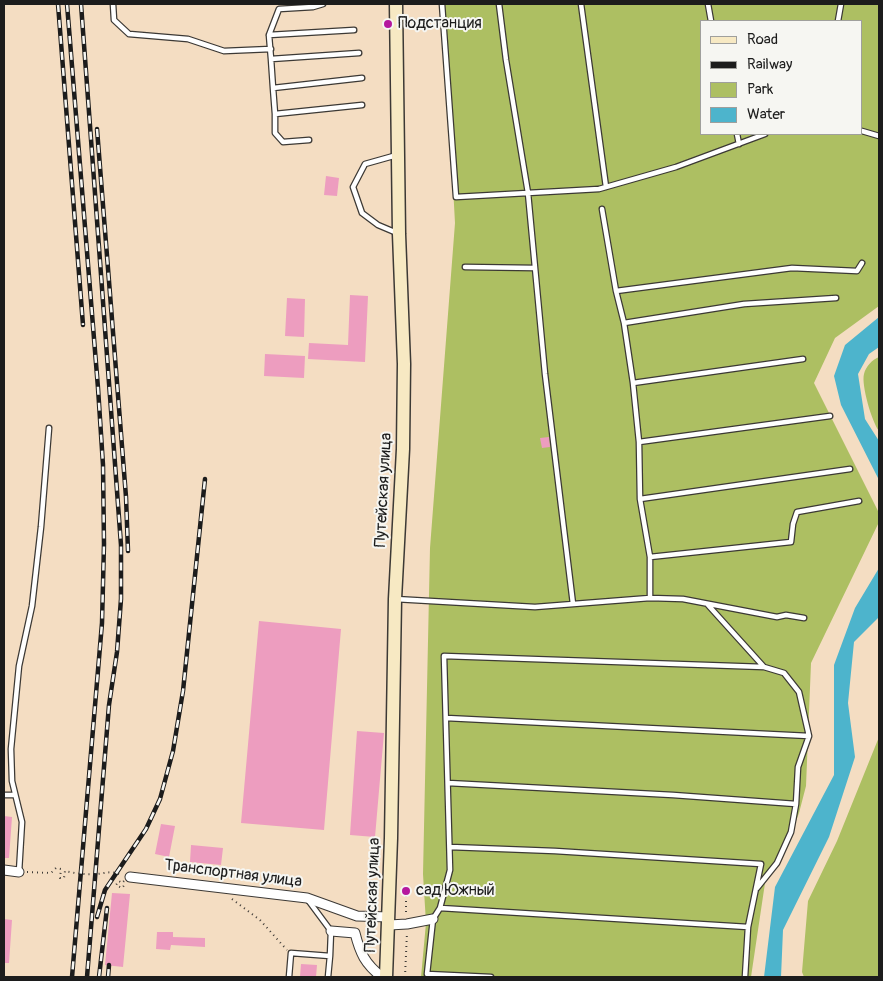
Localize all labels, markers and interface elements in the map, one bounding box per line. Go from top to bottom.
place label: Подстанция [398,14,482,34]
marker: Подстанция [382,18,394,30]
legend [700,20,863,135]
text: Road [747,30,778,49]
text: Railway [747,55,792,74]
text: Park [747,80,773,99]
text: Water [747,105,785,124]
street label: Путейская улица [371,432,397,548]
street label: Путейская улица [361,837,385,953]
street label: Транспортная улица [163,856,303,892]
place label: сад Южный [416,881,495,901]
marker: сад Южный [400,885,412,897]

